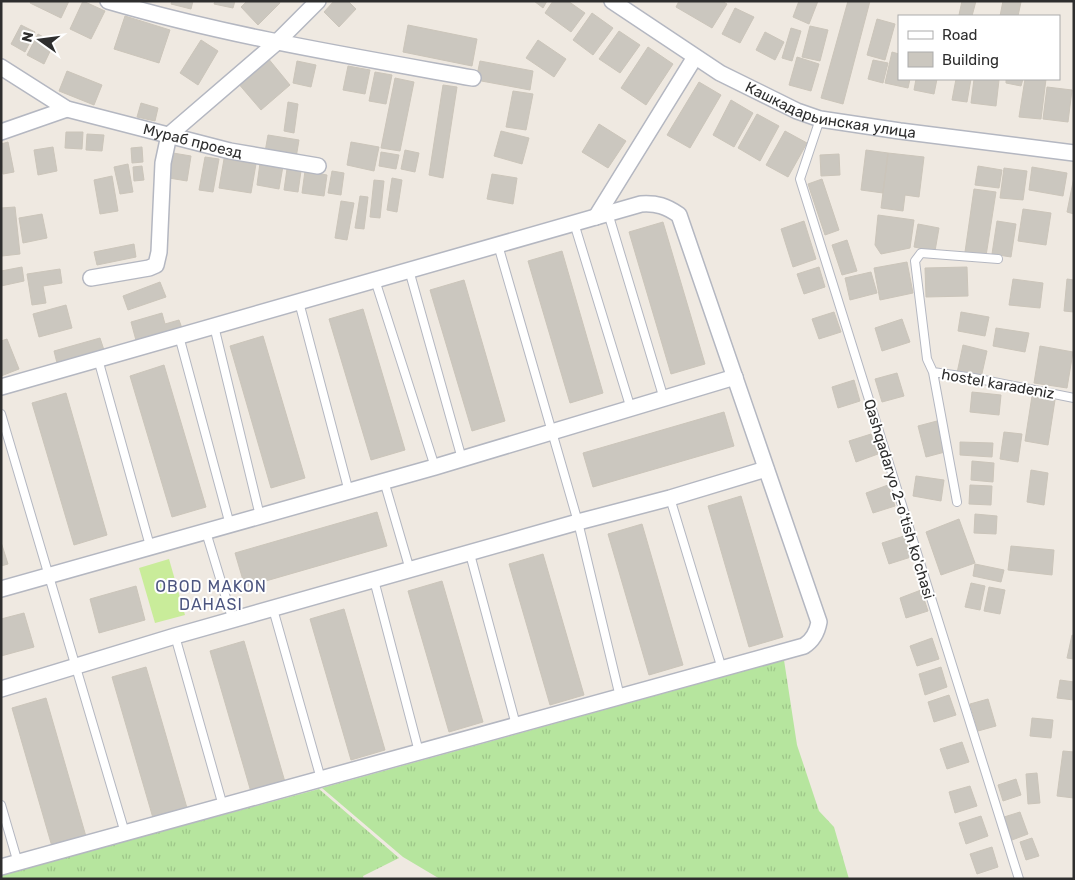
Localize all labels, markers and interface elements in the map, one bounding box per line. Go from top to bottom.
north arrow [15,15,65,65]
legend [898,15,1060,80]
text: Road [942,26,978,44]
text: N [18,30,37,44]
text: Building [942,51,999,69]
street label: Кашкадарьинская улица [742,78,917,142]
street label: Мураб проезд [141,120,243,162]
street label: hostel karadeniz [940,365,1056,403]
street label: Qashqadaryo 2-o'tish ko'chasi [860,397,938,601]
district label: OBOD MAKON DAHASI [155,577,267,614]

